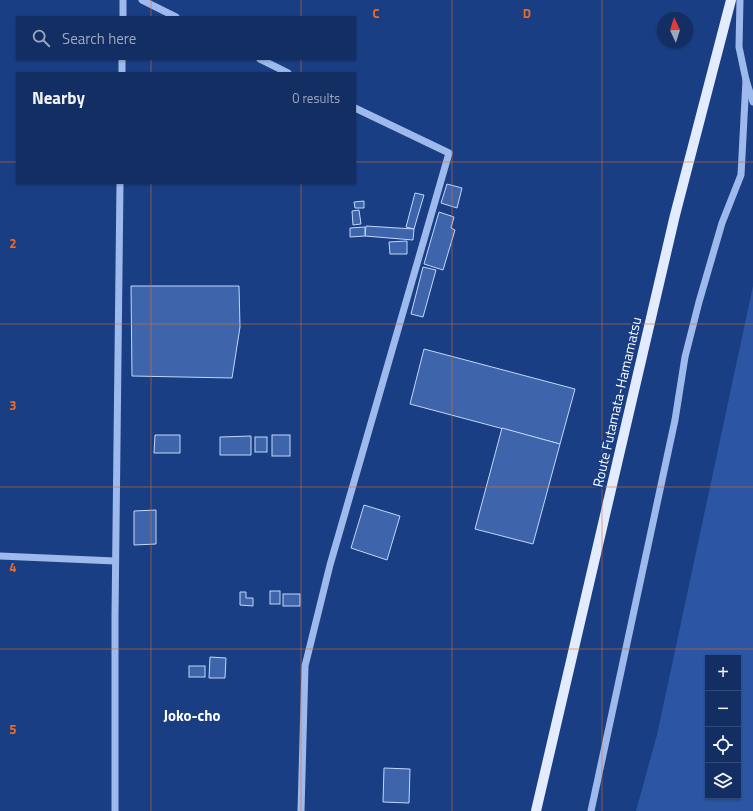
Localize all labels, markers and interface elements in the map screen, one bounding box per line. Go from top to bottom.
text: C [372,3,380,23]
text: D [523,3,531,23]
north arrow [657,12,693,48]
search box [16,16,356,60]
icon: search [30,27,52,49]
text: Search here [62,27,136,50]
text: Nearby [32,85,85,111]
text: 0 results [292,88,340,108]
text: 2 [9,233,17,253]
street label: Route Futamata-Hamamatsu [587,315,646,489]
text: 3 [9,395,17,415]
text: 4 [9,557,17,577]
map controls [705,655,741,799]
button: + [705,655,741,691]
button: − [705,691,741,727]
district label: Joko-cho [163,704,221,727]
text: 5 [9,719,17,739]
button: locate [705,727,741,763]
button: layers [705,763,741,799]

